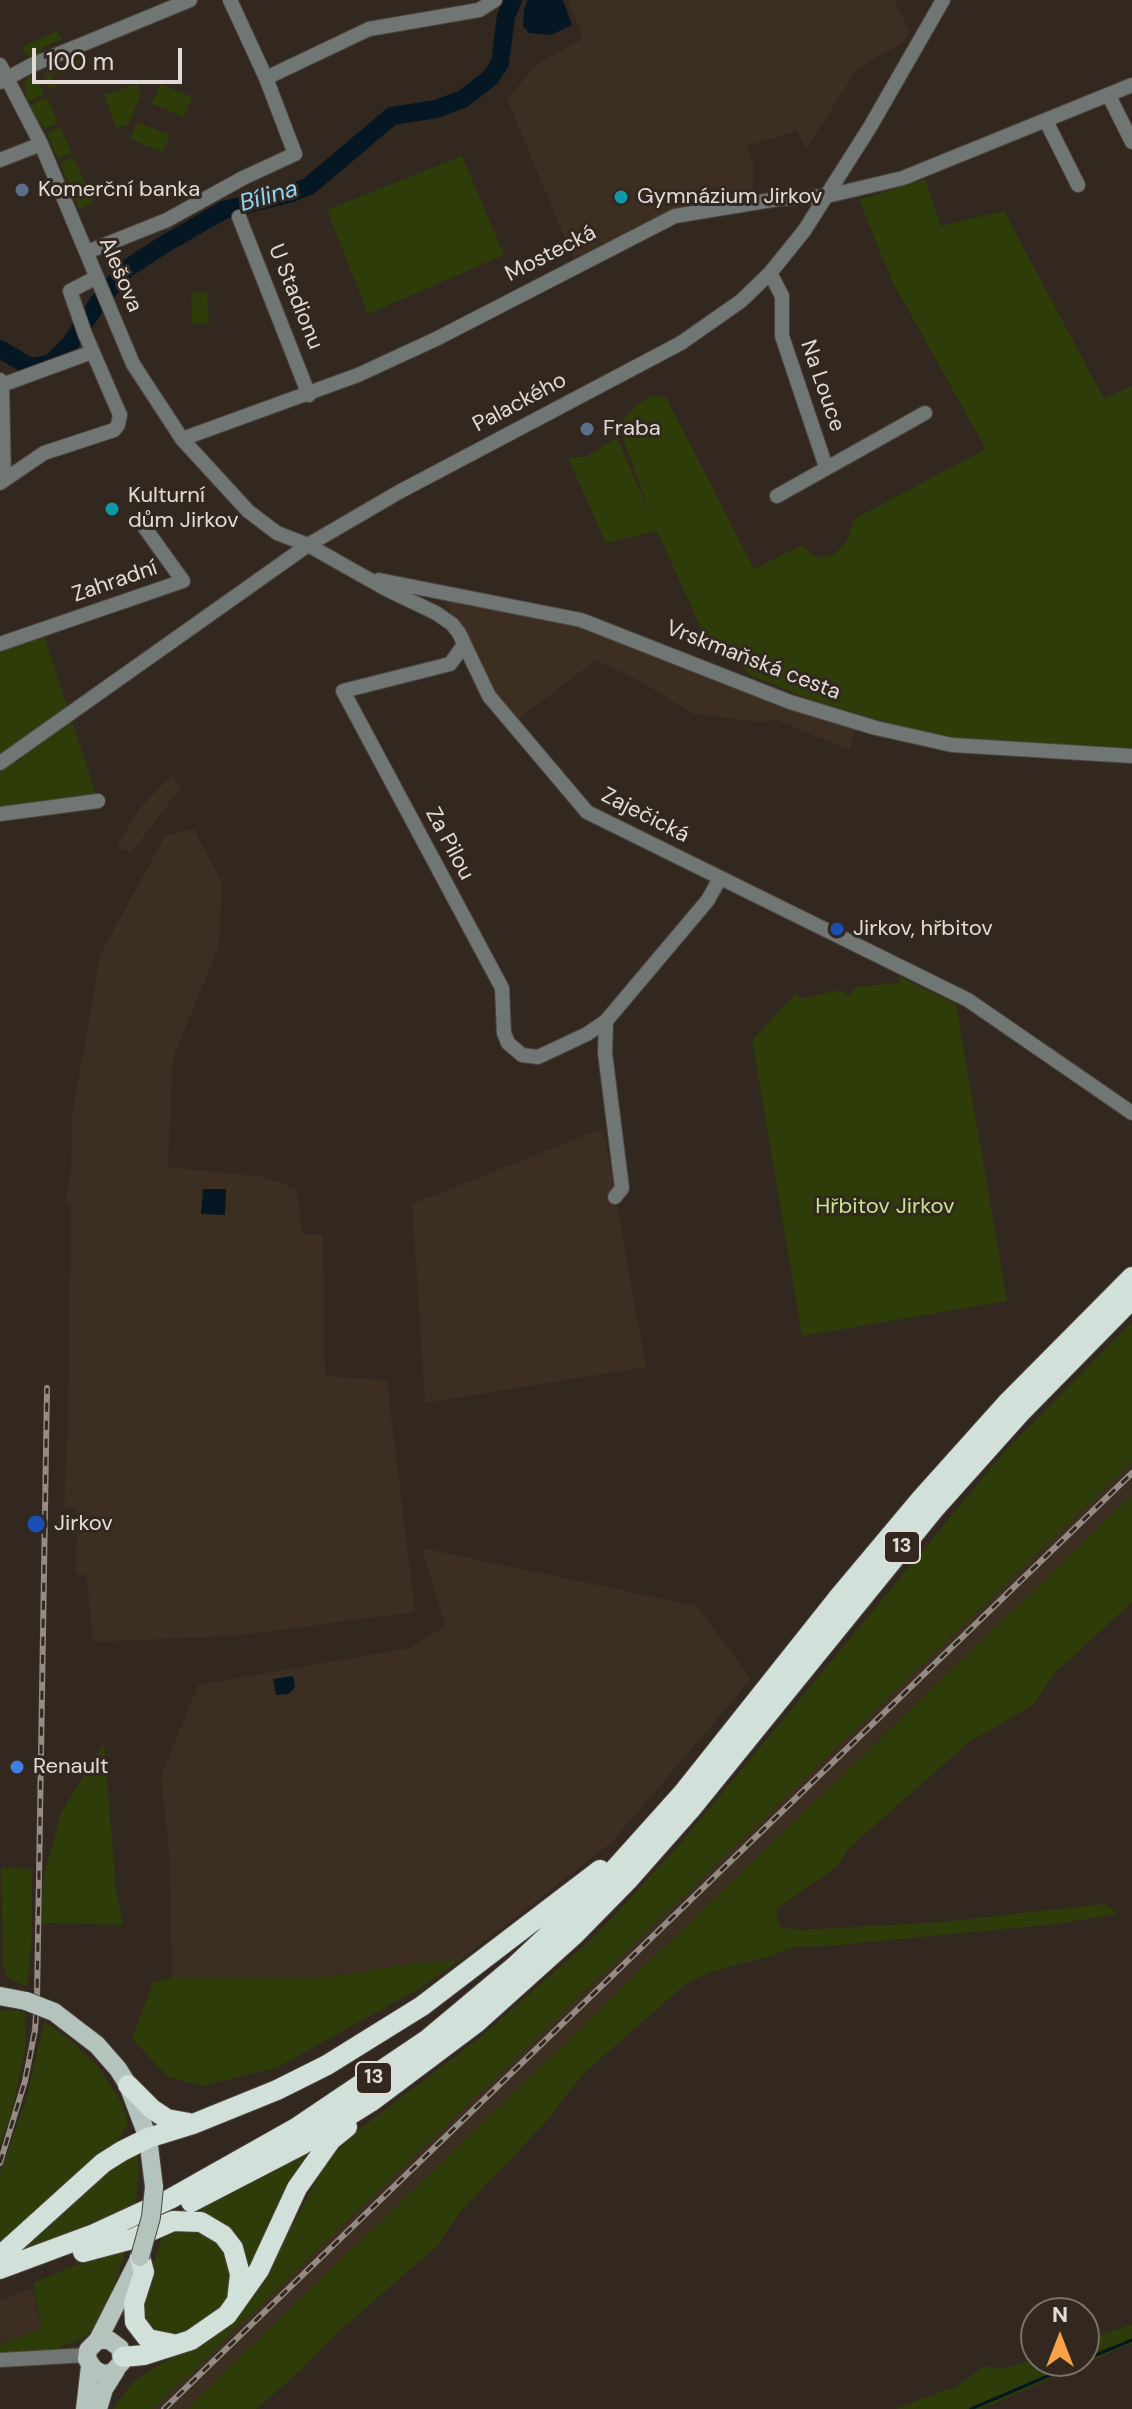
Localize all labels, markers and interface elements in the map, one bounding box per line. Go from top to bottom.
scale bar [36,32,186,82]
text: 100 m [46,46,114,77]
water label: Bílina [237,175,301,219]
place label: Komerční banka [38,177,200,203]
marker: Komerční banka [13,181,31,199]
place label: Gymnázium Jirkov [637,184,822,210]
marker: Gymnázium Jirkov [612,188,630,206]
street label: Mostecká [501,220,601,288]
street label: Alešova [93,234,147,316]
street label: U Stadionu [262,241,328,353]
street label: Na Louce [794,337,850,435]
street label: Palackého [469,367,571,439]
place label: Fraba [603,416,661,442]
marker: Fraba [578,420,596,438]
place label: Kulturní dům Jirkov [128,483,239,534]
marker: Kulturní dům Jirkov [103,500,121,518]
street label: Zahradní [69,555,161,609]
street label: Vrskmaňská cesta [662,616,844,706]
street label: Zaječická [597,783,693,849]
street label: Za Pilou [419,803,479,885]
place label: Jirkov, hřbitov [853,916,993,942]
marker: Jirkov, hřbitov [828,920,846,938]
park label: Hřbitov Jirkov [815,1194,955,1220]
place label: Jirkov [54,1511,113,1537]
marker: Jirkov [25,1513,47,1535]
road number: 13 [884,1531,920,1563]
place label: Renault [33,1754,109,1780]
marker: Renault [8,1758,26,1776]
road number: 13 [356,2062,392,2094]
north arrow [1020,2297,1100,2377]
text: N [1052,2300,1068,2329]

